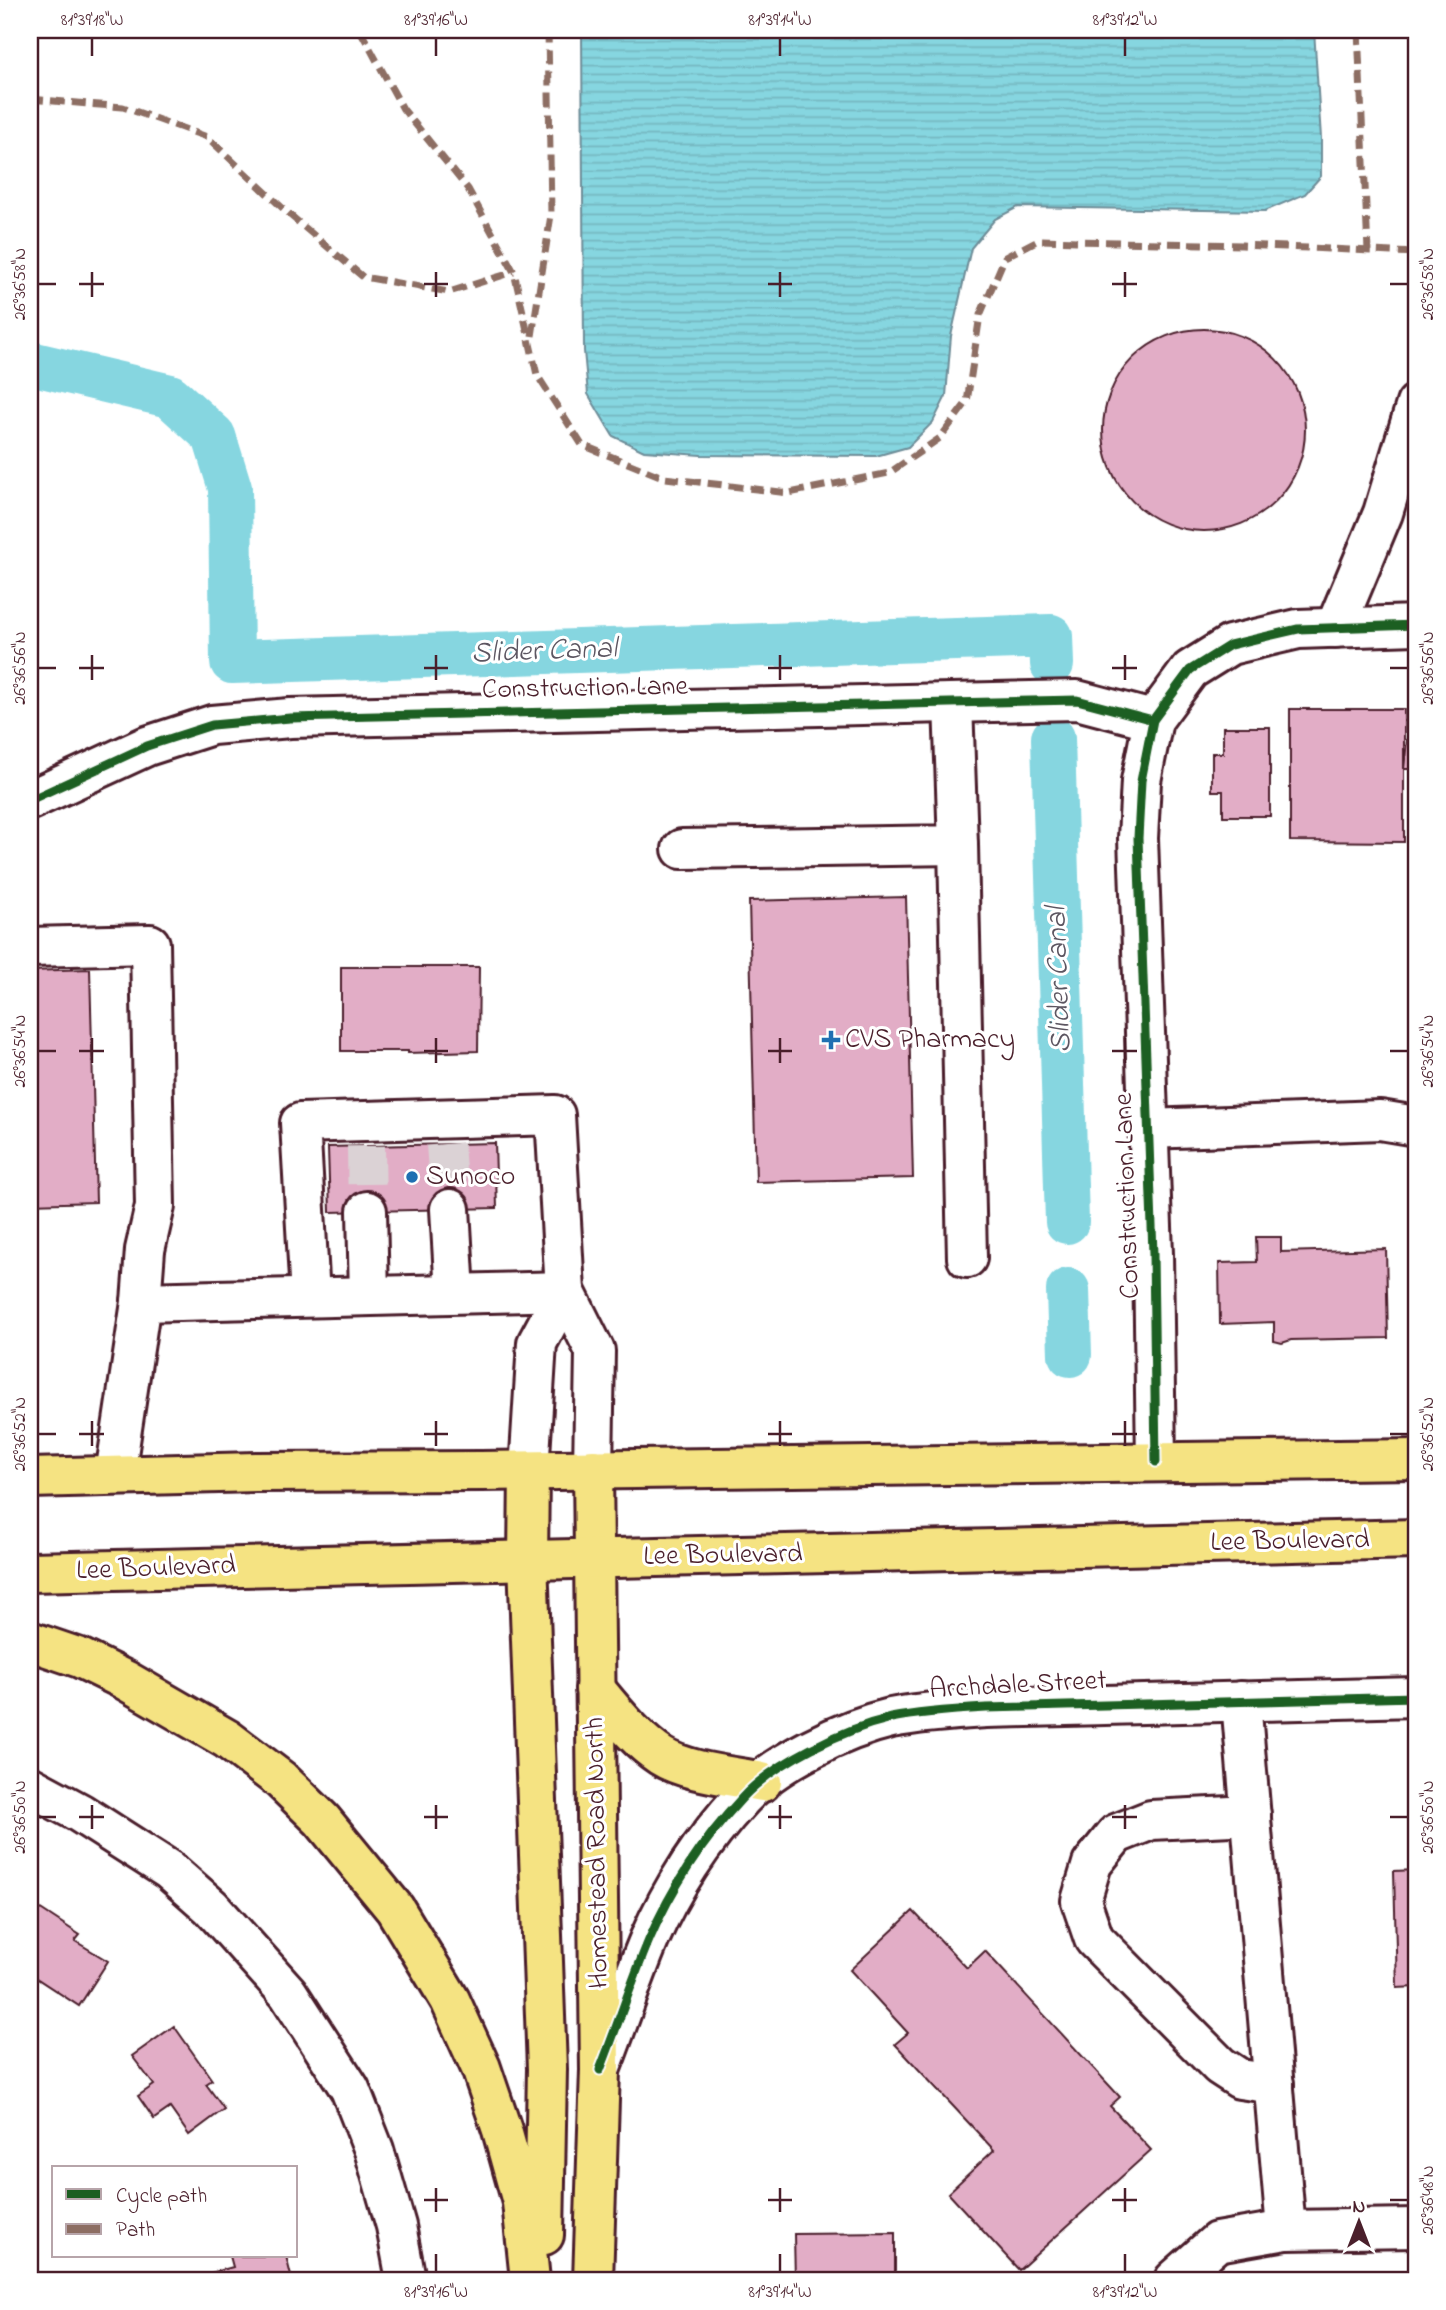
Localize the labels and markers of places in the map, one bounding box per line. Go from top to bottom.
place label: CVS Pharmacy [845,1020,1015,1061]
marker: CVS Pharmacy [823,1032,839,1048]
place label: Sunoco [426,1157,515,1198]
marker: Sunoco [404,1169,420,1185]

